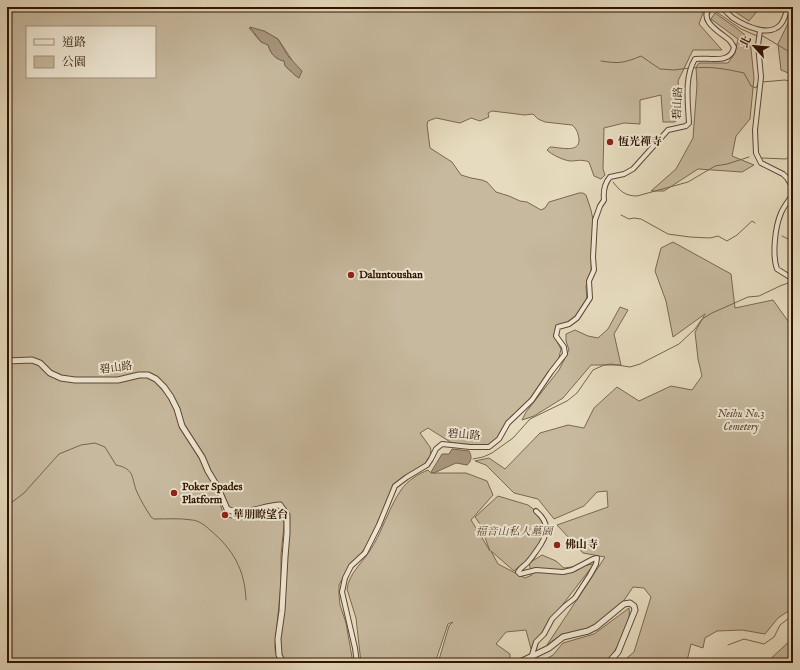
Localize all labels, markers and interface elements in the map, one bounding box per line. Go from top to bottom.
legend [26,26,156,78]
north arrow [734,26,774,66]
text: 北 [737,34,755,50]
text: 道路 [62,35,86,50]
text: 公園 [62,55,86,70]
street label: 碧山路 [670,86,686,120]
place label: 恆光禪寺 [618,135,662,149]
marker: 恆光禪寺 [605,137,615,147]
place label: Daluntoushan [359,268,423,282]
marker: Daluntoushan [346,270,356,280]
street label: 碧山路 [99,359,133,377]
park label: Neihu No.3 Cemetery [717,407,765,434]
street label: 碧山路 [447,427,481,443]
place label: Poker Spades Platform [182,480,243,507]
marker: Poker Spades Platform [169,488,179,498]
place label: 華朋瞭望台 [233,508,288,522]
marker: 華朋瞭望台 [220,510,230,520]
park label: 福音山私人墓園 [476,525,554,539]
place label: 佛山寺 [565,538,598,552]
marker: 佛山寺 [552,540,562,550]

